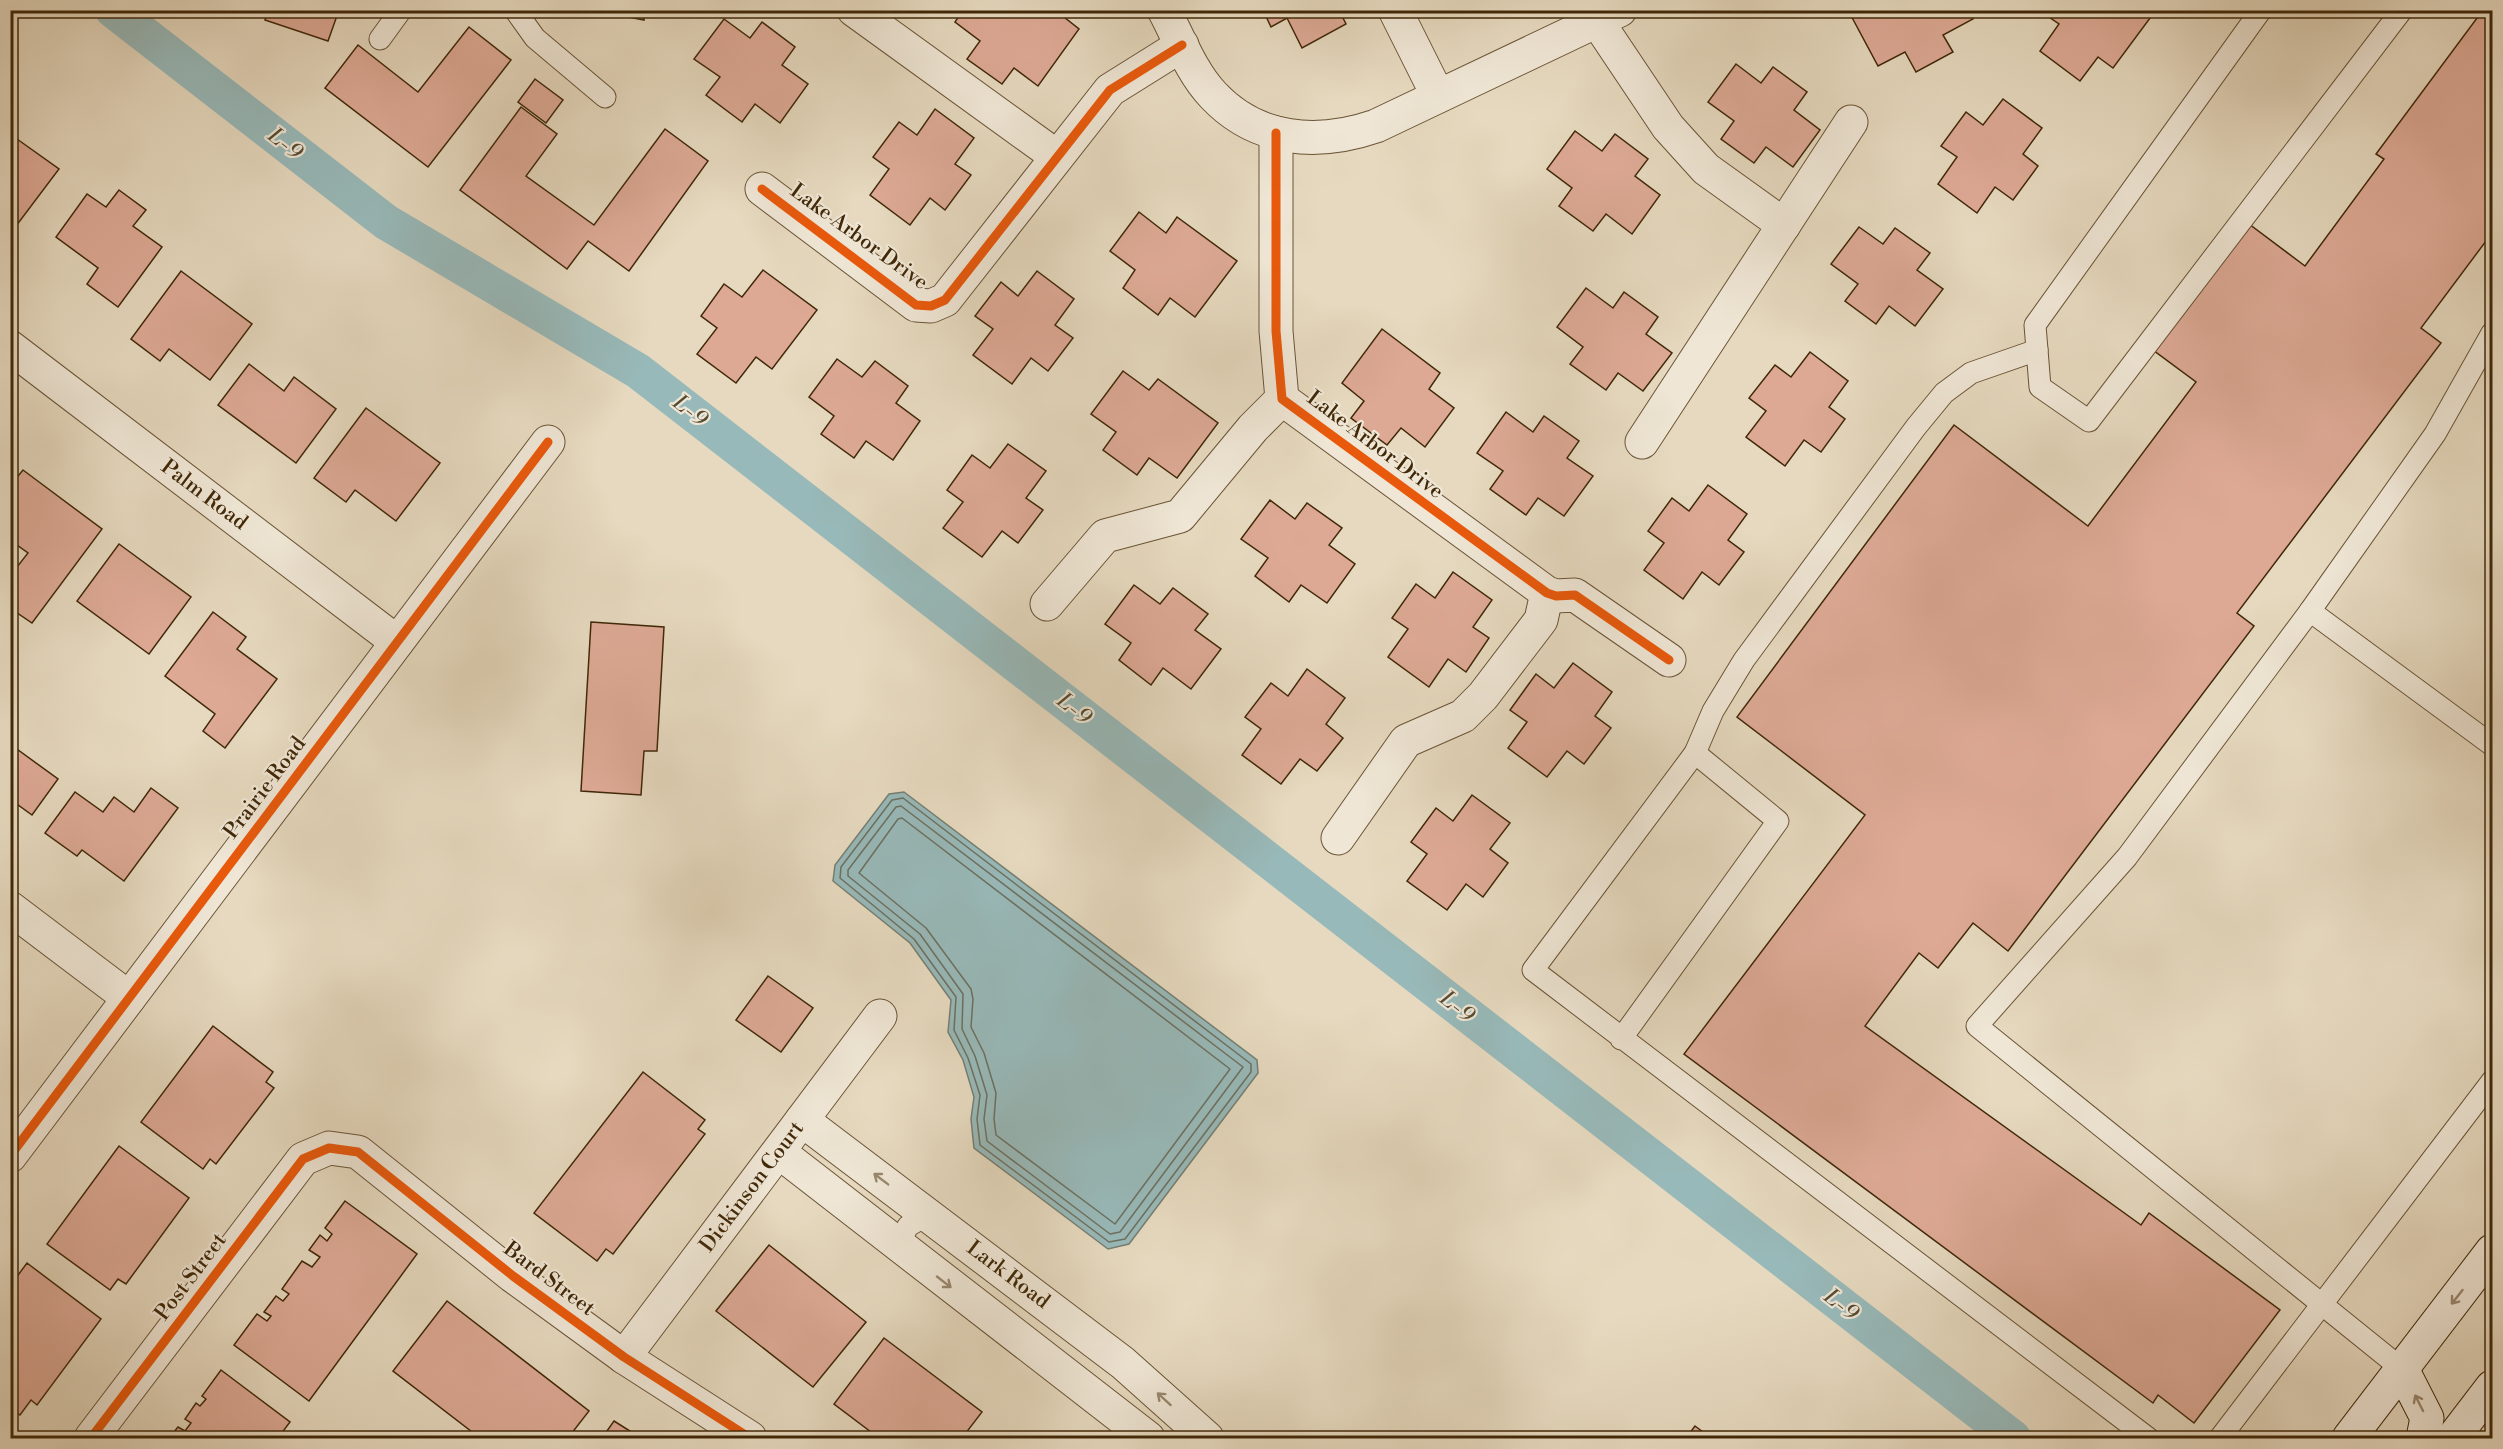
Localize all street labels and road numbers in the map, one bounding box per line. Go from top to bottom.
street label: Lake Arbor Drive [785,178,933,296]
street label: Lake Arbor Drive [1302,385,1448,505]
street label: Palm Road [156,454,252,536]
street label: Prairie Road [218,732,312,844]
street label: Dickinson Court [694,1116,810,1258]
street label: Post Street [150,1228,233,1326]
street label: Lark Road [961,1235,1055,1315]
street label: Bard Street [497,1236,600,1322]

